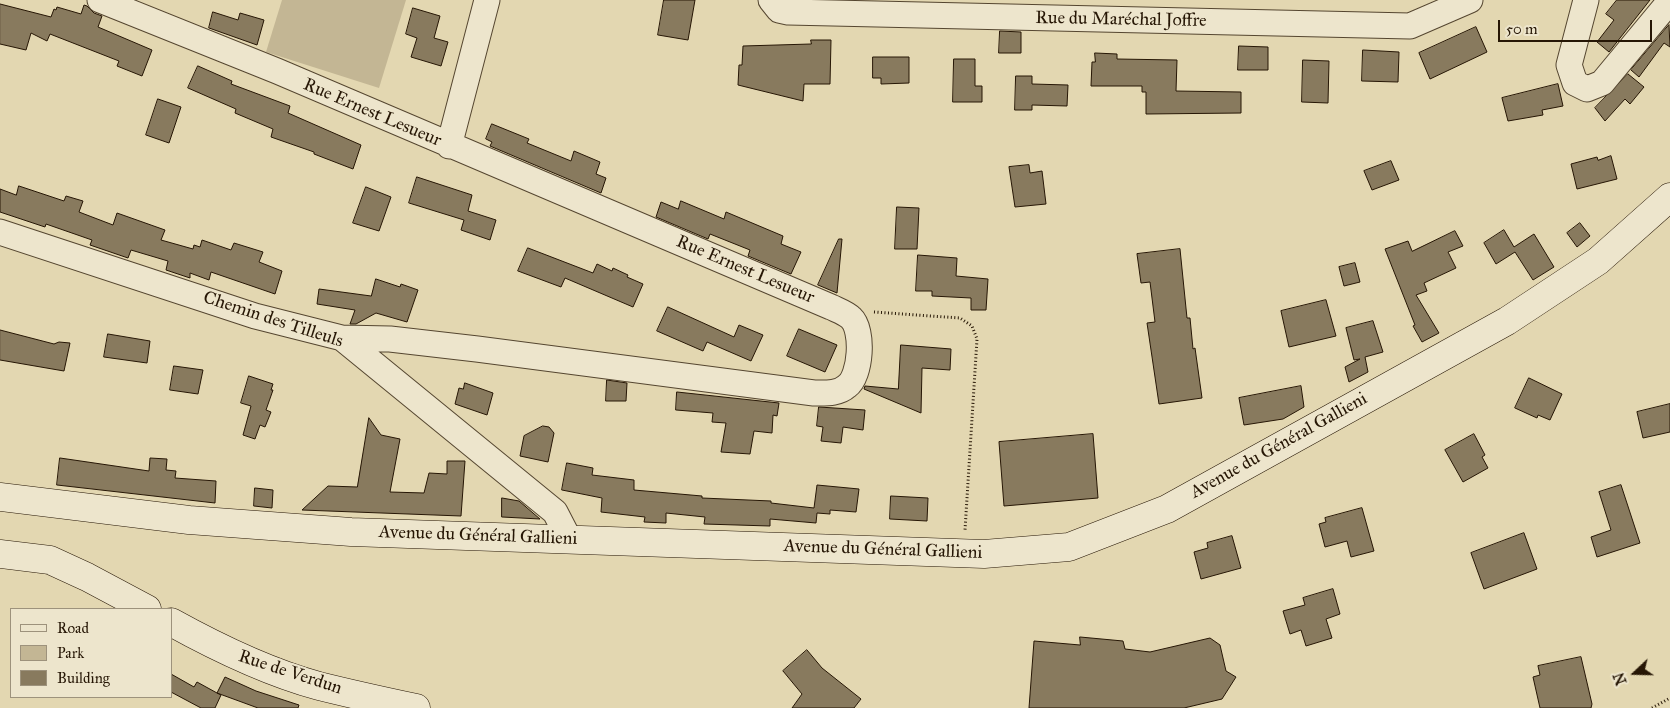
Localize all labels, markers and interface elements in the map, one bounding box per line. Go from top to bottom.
street label: Rue du Maréchal Joffre [1035,8,1207,32]
scale bar [1500,10,1654,42]
text: 50 m [1506,20,1538,38]
street label: Rue Ernest Lesueur [300,74,444,152]
street label: Rue Ernest Lesueur [673,231,817,309]
street label: Chemin des Tilleuls [200,287,346,353]
street label: Avenue du Général Gallieni [1187,388,1371,504]
street label: Avenue du Général Gallieni [378,522,578,550]
street label: Avenue du Général Gallieni [783,536,983,564]
legend [10,608,172,698]
text: Road [57,619,89,637]
text: Park [57,644,84,662]
street label: Rue de Verdun [235,646,345,700]
north arrow [1610,648,1660,698]
text: Building [57,669,110,687]
text: N [1610,670,1631,687]

